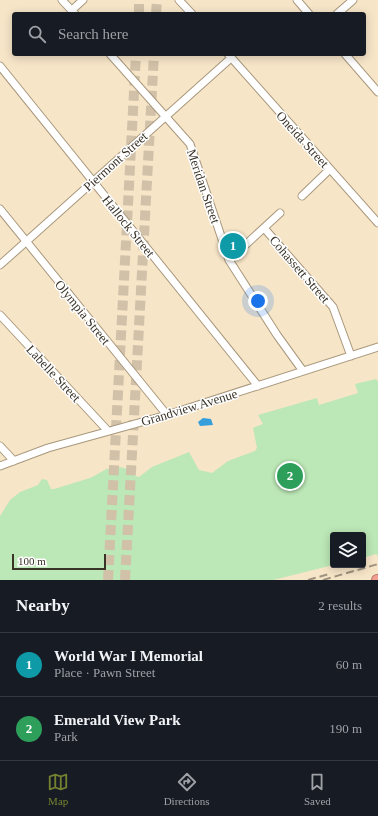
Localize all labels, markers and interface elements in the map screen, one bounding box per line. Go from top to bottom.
search box [12,12,366,56]
icon: search [26,23,48,45]
text: Search here [58,26,128,42]
street label: Oneida Street [273,108,332,171]
street label: Piermont Street [80,128,151,194]
street label: Meridan Street [184,147,223,226]
street label: Hallock Street [99,193,158,260]
pin: 1 [220,231,246,261]
street label: Cohassett Street [266,233,333,306]
street label: Olympia Street [52,277,114,348]
your location [248,291,268,311]
street label: Labelle Street [23,342,84,405]
street label: Grandview Avenue [139,386,239,429]
pin: 2 [277,461,303,491]
map controls [330,532,366,568]
button: layers [330,532,366,568]
scale bar [12,552,106,571]
text: 100 m [18,555,46,567]
text: Nearby [16,596,70,615]
text: 2 results [318,598,362,613]
text: World War I Memorial [54,648,203,664]
text: 1 [26,657,32,672]
text: 60 m [336,657,362,672]
text: Place · Pawn Street [54,665,155,680]
text: Emerald View Park [54,712,181,728]
text: 2 [26,721,32,736]
text: 190 m [329,721,362,736]
text: Park [54,729,78,744]
tab: Map [47,771,69,807]
tab: Directions [164,771,209,807]
tab: Saved [304,771,331,807]

